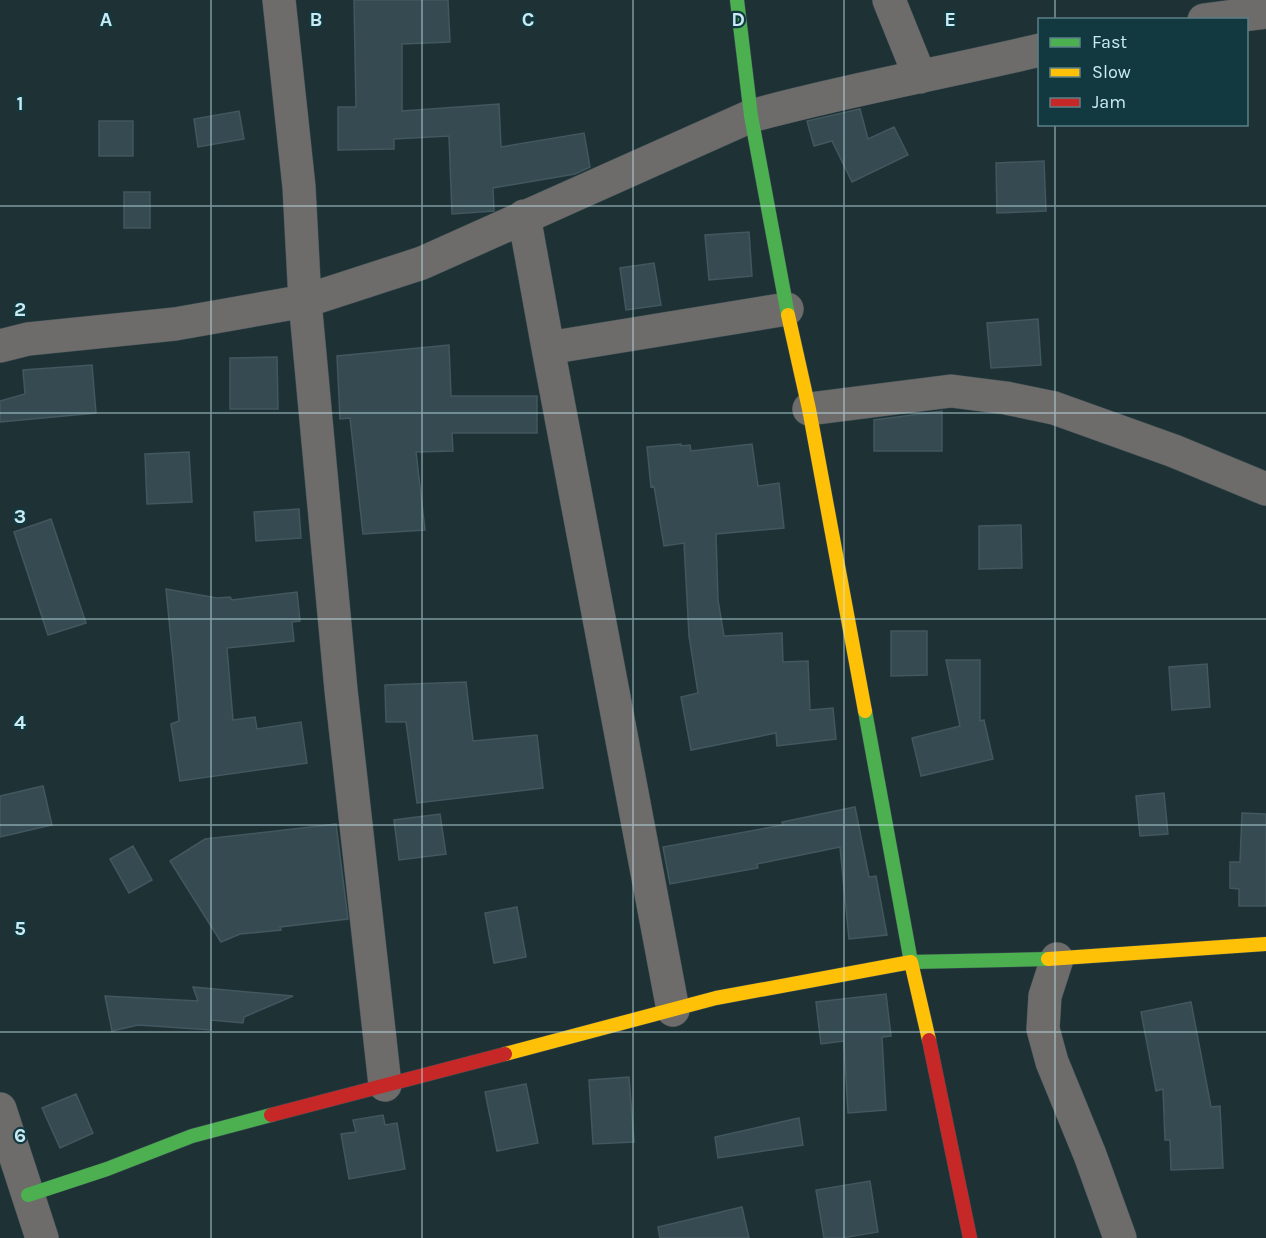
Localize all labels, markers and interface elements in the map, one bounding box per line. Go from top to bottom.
text: A [100,8,113,31]
text: B [310,8,322,31]
text: C [522,8,534,31]
text: D [731,8,745,31]
text: E [944,8,956,31]
legend [1038,18,1248,126]
text: Fast [1092,31,1127,53]
text: Slow [1092,61,1131,83]
text: Jam [1092,91,1126,113]
text: 1 [16,92,24,115]
text: 2 [14,298,26,321]
text: 3 [14,505,26,528]
text: 4 [14,711,26,734]
text: 5 [14,917,26,940]
text: 6 [14,1124,26,1147]

